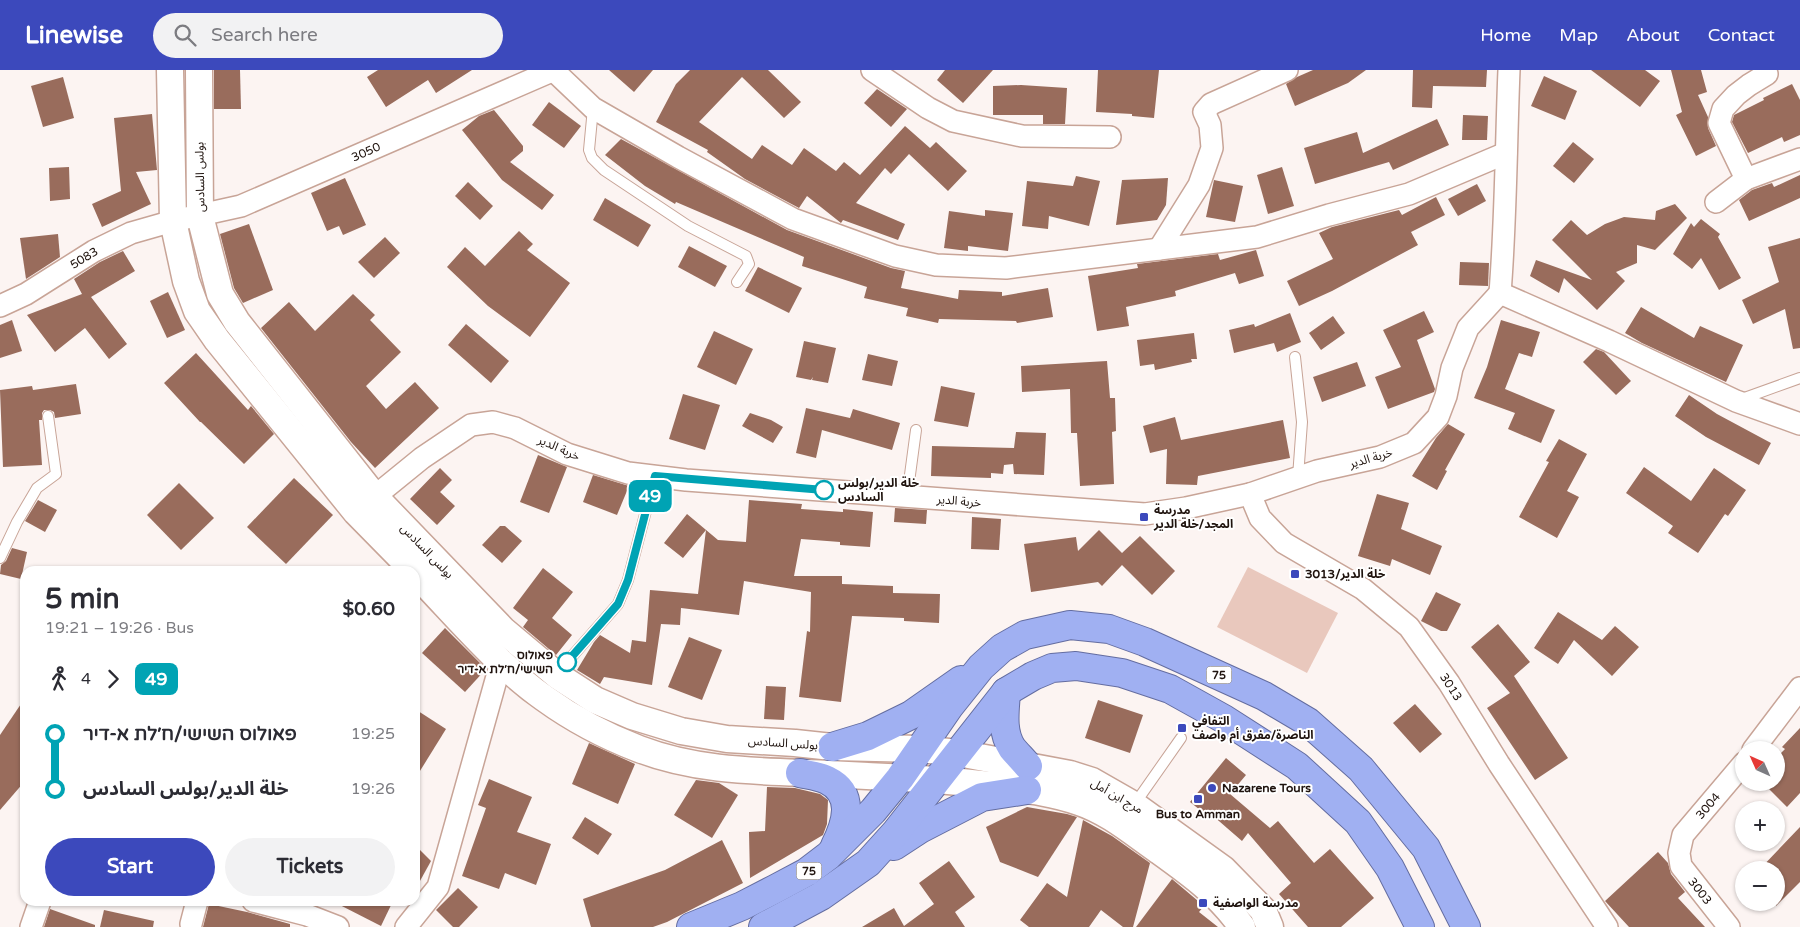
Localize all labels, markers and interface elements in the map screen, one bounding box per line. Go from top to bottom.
search box [153,13,503,58]
text: Linewise [25,21,123,50]
icon: search [171,21,199,49]
text: Search here [211,24,318,46]
text: Home [1480,24,1531,46]
text: Map [1559,24,1598,46]
text: About [1626,24,1680,46]
text: Contact [1708,24,1775,46]
street label: 3050 [349,139,383,165]
street label: بولس السادس [192,142,208,212]
street label: 5083 [67,244,101,272]
street label: خربة الدير [535,432,582,463]
street label: خربة الدير [1347,445,1394,471]
place label: خلة الدير/بولس السادس [838,476,920,504]
line badge: 49 [628,480,672,512]
marker: خلة الدير/بولس السادس [814,480,834,500]
text: 49 [639,485,661,507]
street label: خربة الدير [935,492,982,510]
place label: مدرسة المجد/خلة الدير [1153,503,1233,531]
marker: مدرسة المجد/خلة الدير [1138,511,1150,523]
street label: بولس السادس [398,521,456,581]
place label: 3013/خلة الدير [1305,567,1386,581]
marker: 3013/خلة الدير [1289,568,1301,580]
text: 5 min [45,582,120,616]
text: $0.60 [343,598,395,620]
text: 19:21 – 19:26 · Bus [45,618,194,638]
place label: פאולוס השישי/ח׳לת א-דיר [457,648,553,676]
marker: פאולוס השישי/ח׳לת א-דיר [557,652,577,672]
icon: walk [45,665,73,693]
icon: forward [99,665,127,693]
road number: 75 [1206,666,1232,684]
text: 49 [145,668,168,690]
text: 4 [81,669,91,689]
street label: 3013 [1437,671,1465,703]
place label: التفافي الناصرة/مفرق أم واصف [1192,714,1314,744]
marker: التفافي الناصرة/مفرق أم واصف [1176,722,1188,734]
text: פאולוס השישי/ח׳לת א-דיר [83,723,297,745]
text: 19:25 [351,724,395,744]
street label: بولس السادس [747,734,819,752]
north arrow [1735,741,1785,791]
map controls [1735,741,1785,911]
street label: مرج ابن أمل [1088,775,1146,818]
text: خلة الدير/بولس السادس [83,778,288,800]
text: 19:26 [351,779,395,799]
place label: Nazarene Tours [1222,781,1311,795]
marker: Nazarene Tours [1206,782,1218,794]
street label: 3004 [1693,790,1723,822]
marker: Bus to Amman [1192,793,1204,805]
button: + [1735,801,1785,851]
place label: Bus to Amman [1156,807,1240,821]
button: Start [45,838,215,896]
button: Tickets [225,838,395,896]
button: − [1735,861,1785,911]
road number: 75 [796,862,822,879]
street label: 3003 [1685,875,1715,907]
place label: مدرسة الواصفية [1213,896,1299,910]
marker: مدرسة الواصفية [1197,897,1209,909]

